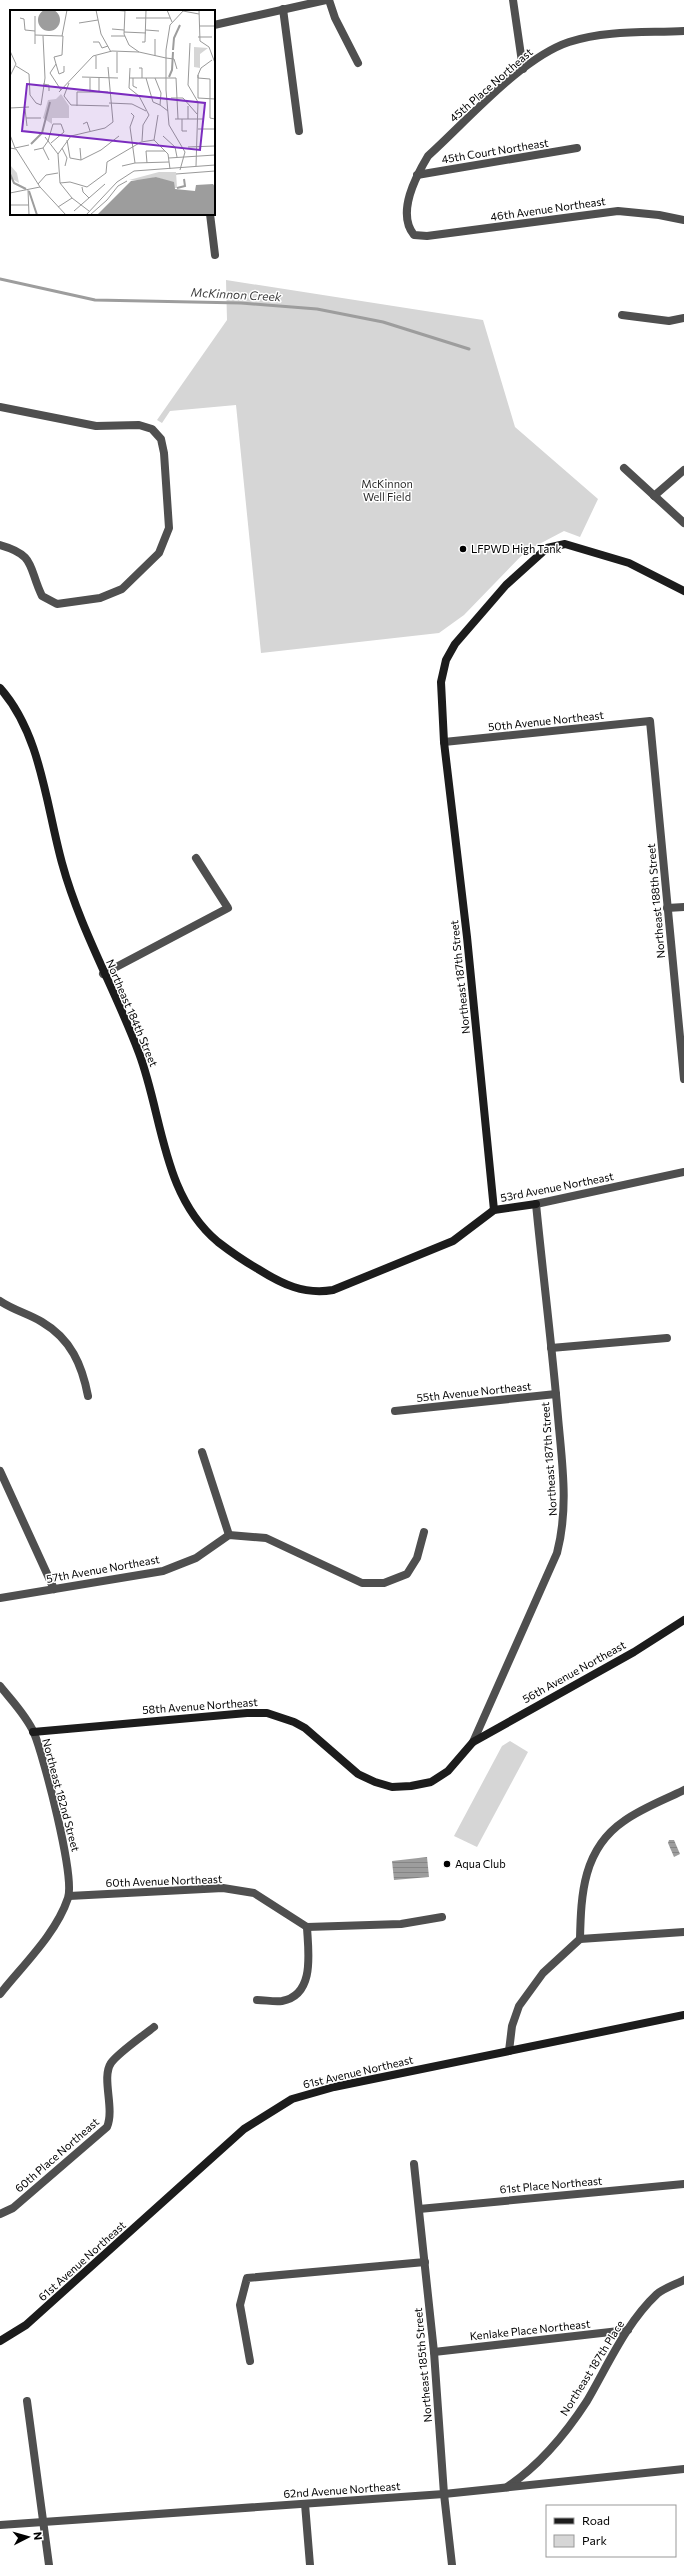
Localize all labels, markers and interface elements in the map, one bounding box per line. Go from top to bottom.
inset map [10,10,215,215]
street label: 45th Place Northeast [446,45,535,124]
street label: 45th Court Northeast [440,136,550,165]
street label: 46th Avenue Northeast [490,194,607,223]
water label: McKinnon Creek [190,285,282,303]
park label: McKinnon Well Field [361,477,413,503]
place label: LFPWD High Tank [471,542,562,555]
marker: LFPWD High Tank [458,544,468,554]
street label: 50th Avenue Northeast [487,708,605,733]
street label: Northeast 188th Street [644,843,667,959]
street label: Northeast 187th Street [447,919,472,1035]
street label: Northeast 184th Street [104,957,161,1069]
street label: 53rd Avenue Northeast [499,1169,615,1204]
street label: 55th Avenue Northeast [416,1379,533,1404]
street label: Northeast 187th Street [538,1401,559,1517]
street label: 57th Avenue Northeast [45,1552,161,1585]
street label: 56th Avenue Northeast [520,1638,628,1705]
street label: 58th Avenue Northeast [142,1695,259,1716]
street label: Northeast 182nd Street [40,1737,83,1853]
place label: Aqua Club [455,1857,506,1870]
marker: Aqua Club [442,1859,452,1869]
street label: 60th Avenue Northeast [105,1872,223,1889]
street label: 61st Avenue Northeast [301,2052,415,2091]
street label: 60th Place Northeast [12,2114,102,2195]
street label: 61st Place Northeast [499,2174,603,2195]
street label: 61st Avenue Northeast [35,2218,128,2303]
street label: Northeast 185th Street [411,2307,434,2423]
street label: Kenlake Place Northeast [469,2317,591,2342]
street label: Northeast 187th Place [557,2317,626,2418]
street label: 62nd Avenue Northeast [283,2479,401,2500]
legend [546,2505,676,2557]
text: Road [582,2513,610,2527]
north arrow [8,2517,48,2557]
text: N [32,2531,45,2541]
text: Park [582,2533,608,2547]

